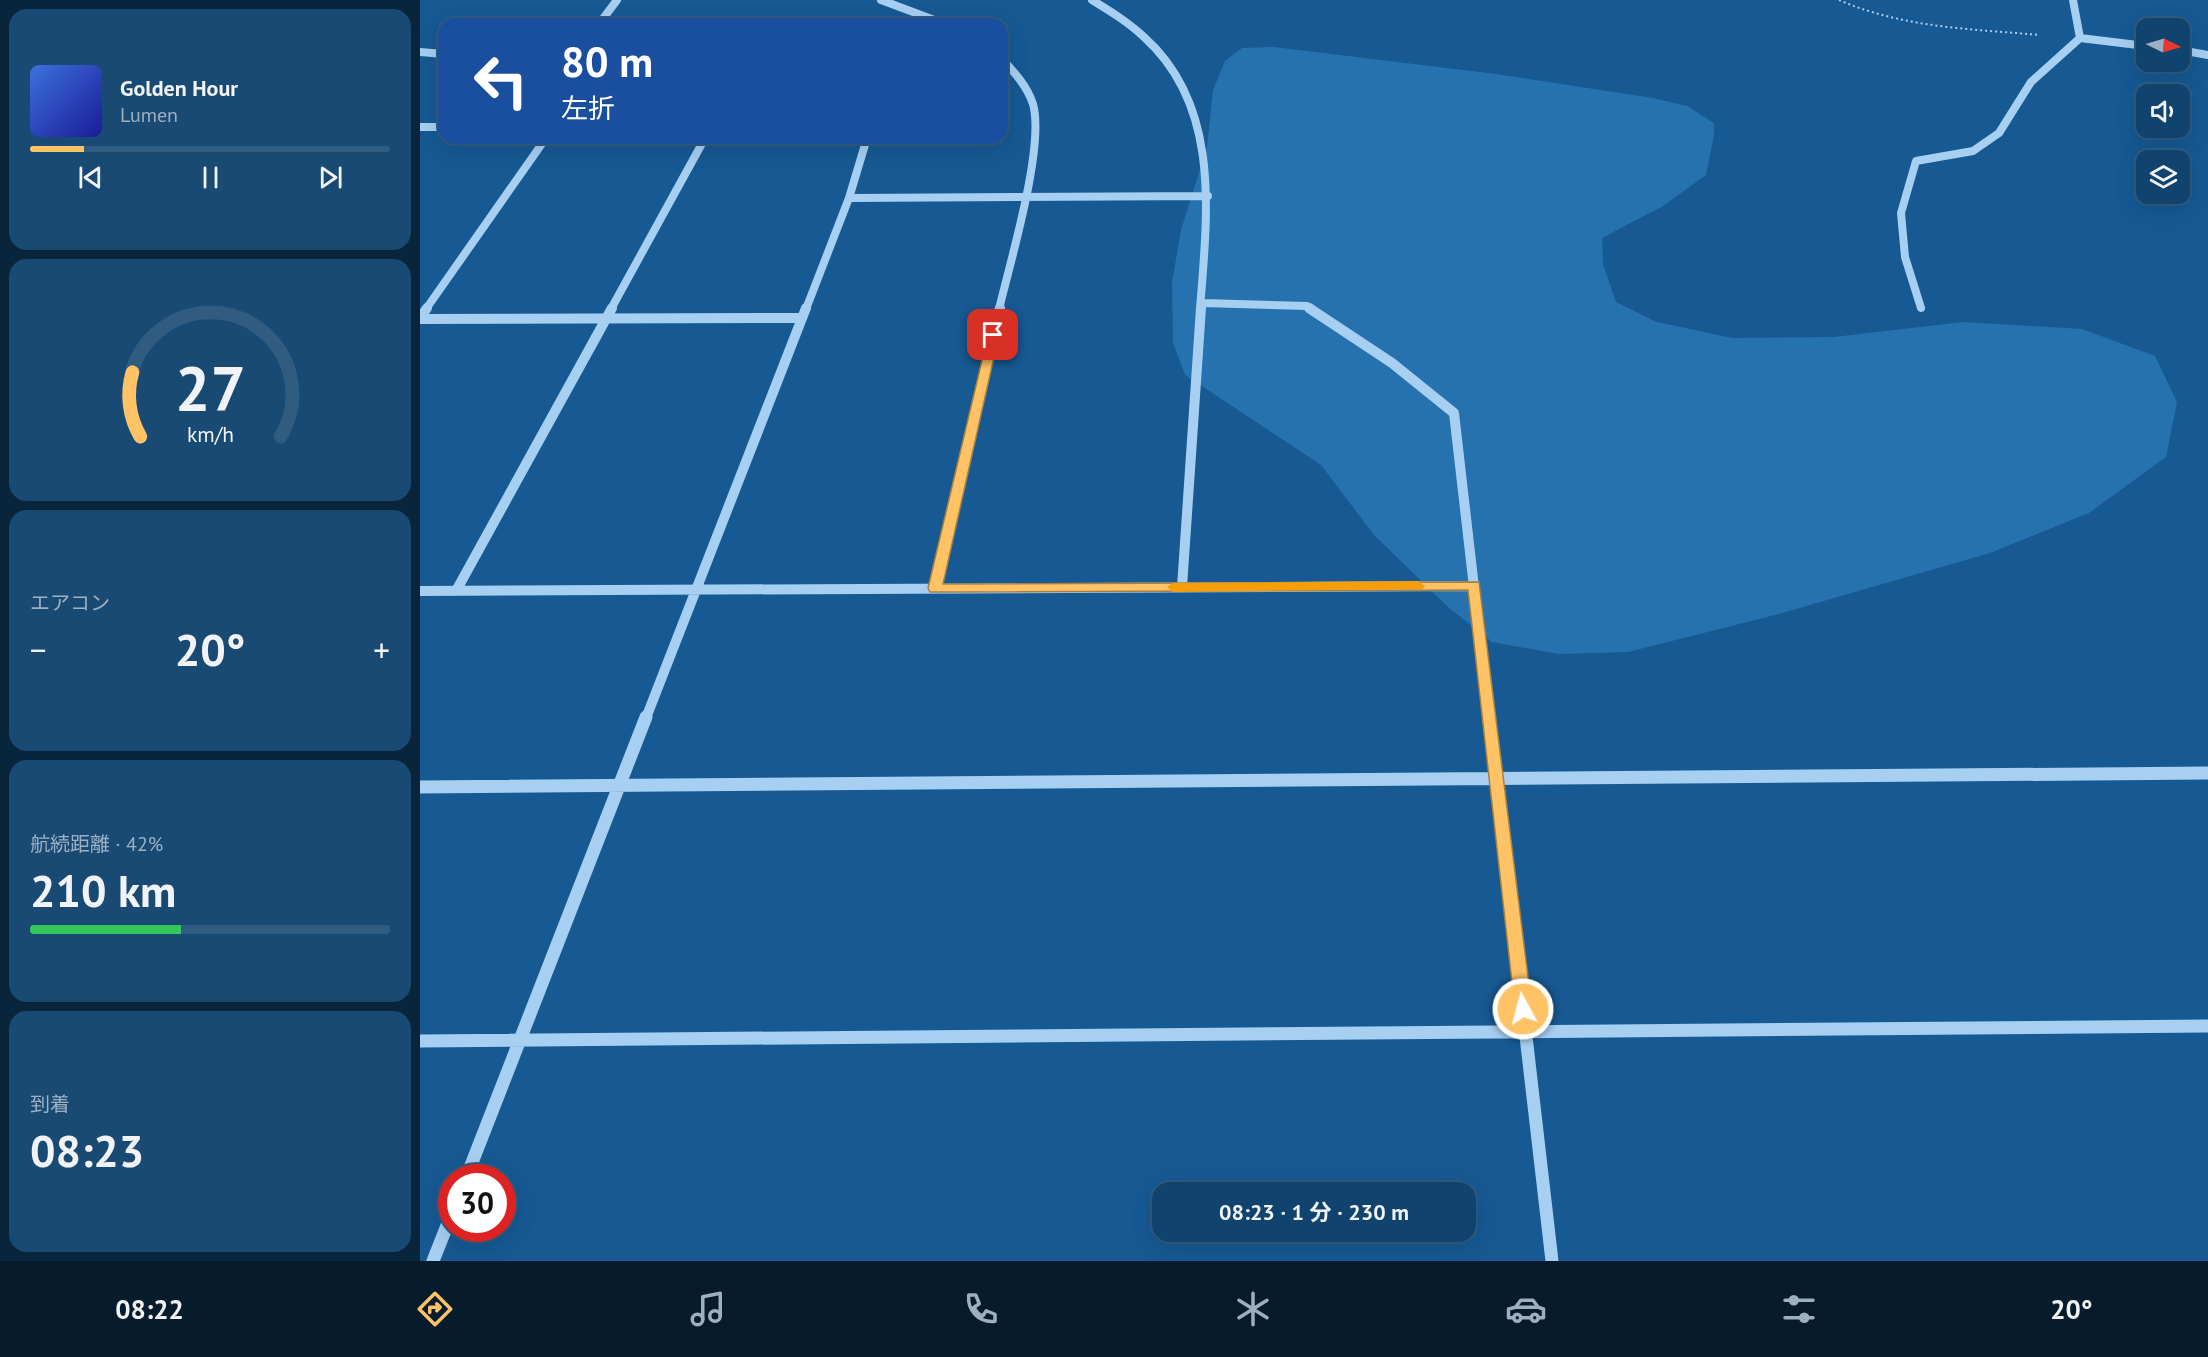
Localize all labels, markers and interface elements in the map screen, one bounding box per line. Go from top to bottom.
north arrow [2136,18,2190,72]
map controls [2136,18,2190,204]
text: 80 m [561,34,653,89]
icon: left [462,42,540,120]
text: Golden Hour [120,74,238,102]
button: sound [2136,84,2190,138]
text: 左折 [561,91,615,125]
text: Lumen [120,102,178,128]
button: layers [2136,150,2190,204]
icon: previous [74,161,107,194]
icon: pause [194,161,227,194]
icon: next [314,161,347,194]
pin [967,309,1018,360]
icon: arrive [976,318,1009,351]
text: 27 [175,347,245,428]
text: km/h [186,421,233,449]
text: エアコン [30,590,110,616]
text: 20° [175,620,245,678]
text: − [30,628,47,671]
text: + [373,628,390,671]
text: 航続距離 · 42% [30,831,163,857]
text: 210 km [30,861,176,919]
position arrow [1491,977,1555,1041]
text: 到着 [30,1091,70,1117]
text: 08:23 [30,1121,144,1179]
speed limit sign: 30 [438,1164,516,1242]
text: 08:23 · 1 分 · 230 m [1219,1198,1409,1226]
icon: directions [414,1288,456,1330]
icon: music [687,1288,729,1330]
icon: phone [960,1288,1002,1330]
icon: climate [1232,1288,1274,1330]
icon: car [1505,1288,1547,1330]
icon: filters [1778,1288,1820,1330]
text: 08:22 [115,1292,184,1326]
text: 20° [2050,1292,2093,1326]

